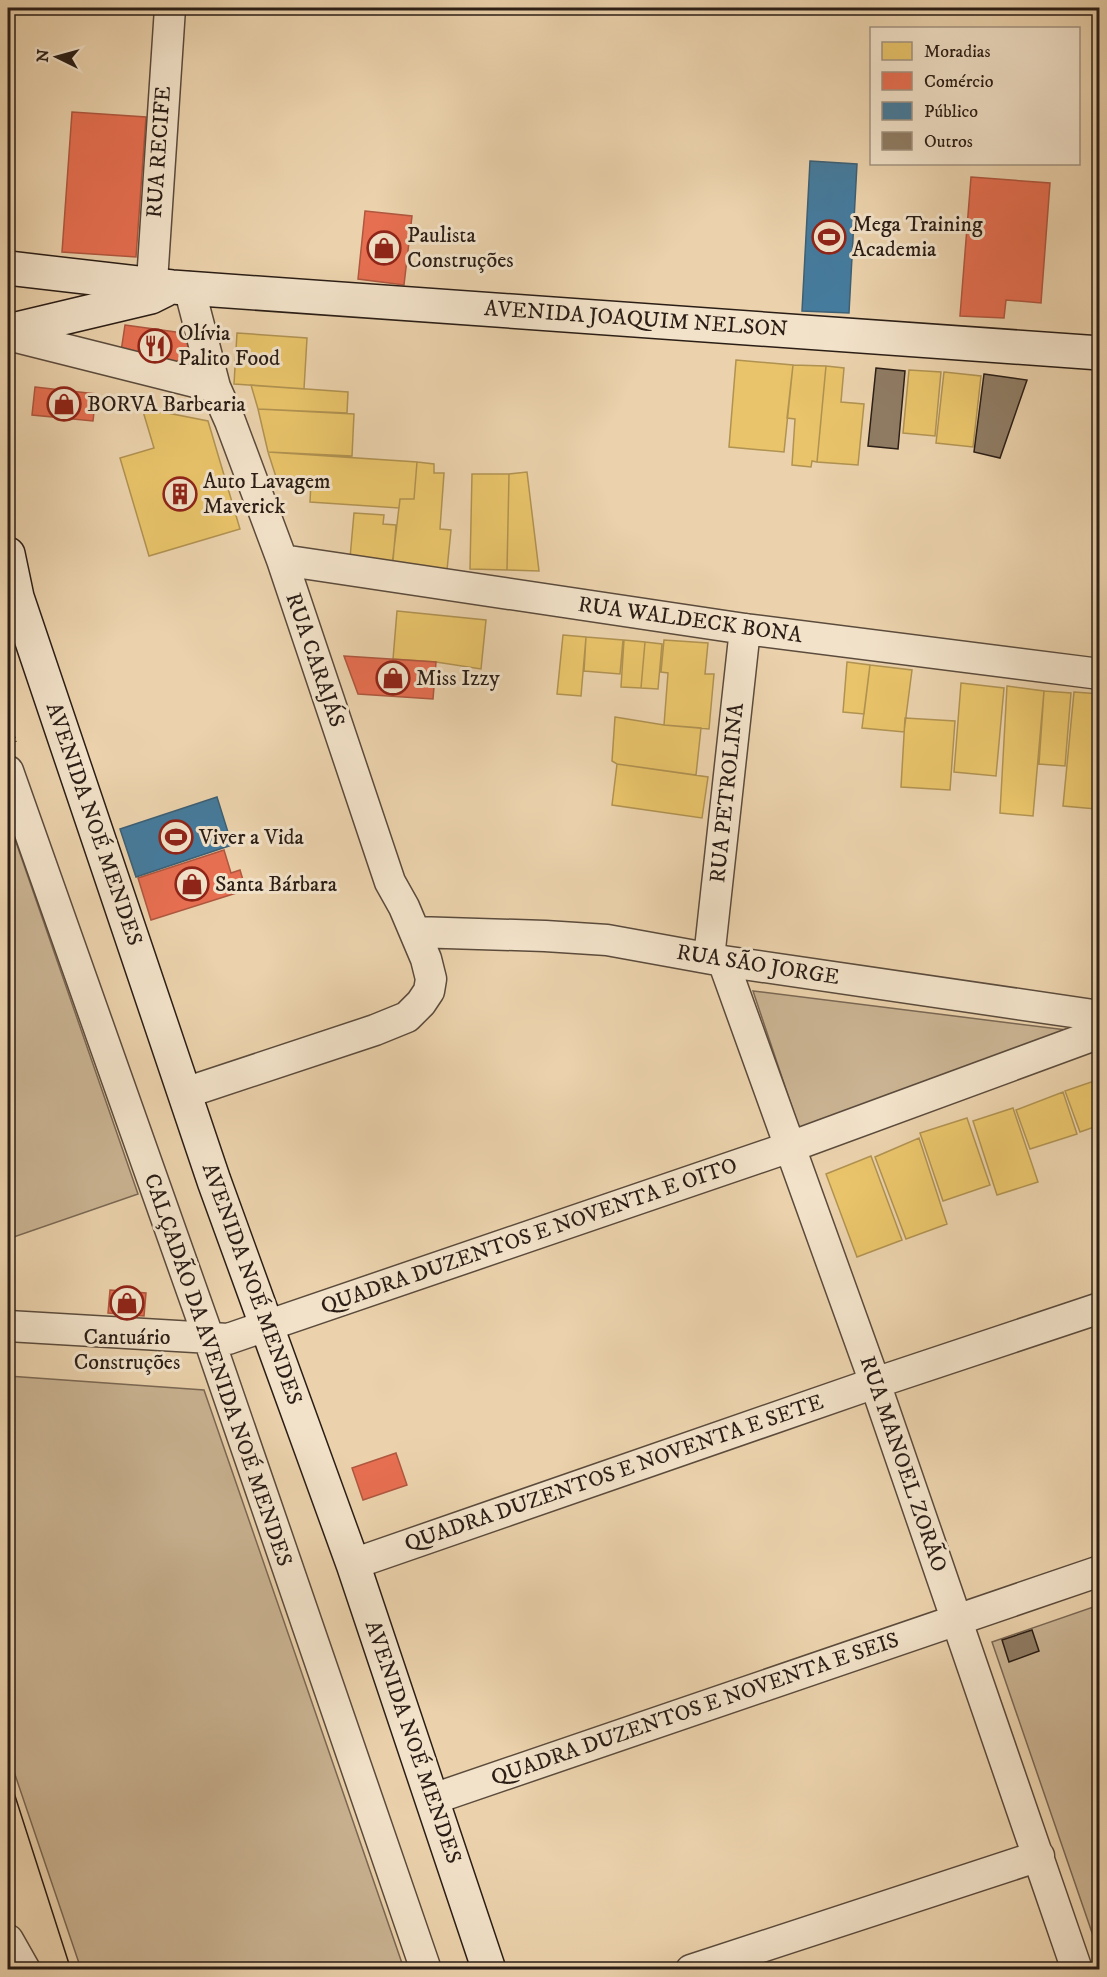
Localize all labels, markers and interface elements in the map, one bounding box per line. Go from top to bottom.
north arrow [27,27,87,87]
legend [870,27,1080,165]
text: Moradias [924,41,991,63]
text: N [33,48,54,63]
text: Comércio [924,71,994,93]
street label: RUA RECIFE [141,85,177,219]
text: Público [924,101,978,123]
text: Outros [924,131,973,153]
place label: Mega Training Academia [852,211,983,263]
sports icon: Mega Training Academia [811,219,847,255]
place label: Paulista Construções [407,222,514,274]
shop icon: Paulista Construções [366,230,402,266]
street label: AVENIDA JOAQUIM NELSON [483,295,789,343]
place label: Olívia Palito Food [178,320,280,372]
restaurant icon: Olívia Palito Food [137,328,173,364]
shop icon: BORVA Barbearia [46,386,82,422]
place label: BORVA Barbearia [87,391,246,418]
place label: Auto Lavagem Maverick [203,468,331,520]
building icon: Auto Lavagem Maverick [162,476,198,512]
street label: RUA CARAJÁS [279,589,352,731]
street label: RUA WALDECK BONA [576,591,805,649]
shop icon: Miss Izzy [375,660,411,696]
place label: Miss Izzy [416,665,500,692]
street label: AVENIDA NOÉ MENDES [40,699,148,949]
street label: RUA PETROLINA [704,701,750,884]
sports icon: Viver a Vida [158,819,194,855]
place label: Viver a Vida [198,824,305,851]
shop icon: Santa Bárbara [174,866,210,902]
place label: Santa Bárbara [215,871,338,898]
street label: RUA SÃO JORGE [675,938,841,991]
street label: QUADRA DUZENTOS E NOVENTA E OITO [317,1152,741,1320]
street label: AVENIDA NOÉ MENDES [196,1159,308,1409]
street label: CALÇADÃO DA AVENIDA NOÉ MENDES [138,1170,299,1570]
shop icon: Cantuário Construções [109,1285,145,1321]
place label: Cantuário Construções [74,1324,180,1376]
street label: RUA MANOEL ZORÃO [853,1352,954,1575]
street label: QUADRA DUZENTOS E NOVENTA E SETE [401,1388,827,1558]
street label: AVENIDA NOÉ MENDES [359,1617,467,1867]
street label: QUADRA DUZENTOS E NOVENTA E SEIS [488,1626,902,1792]

